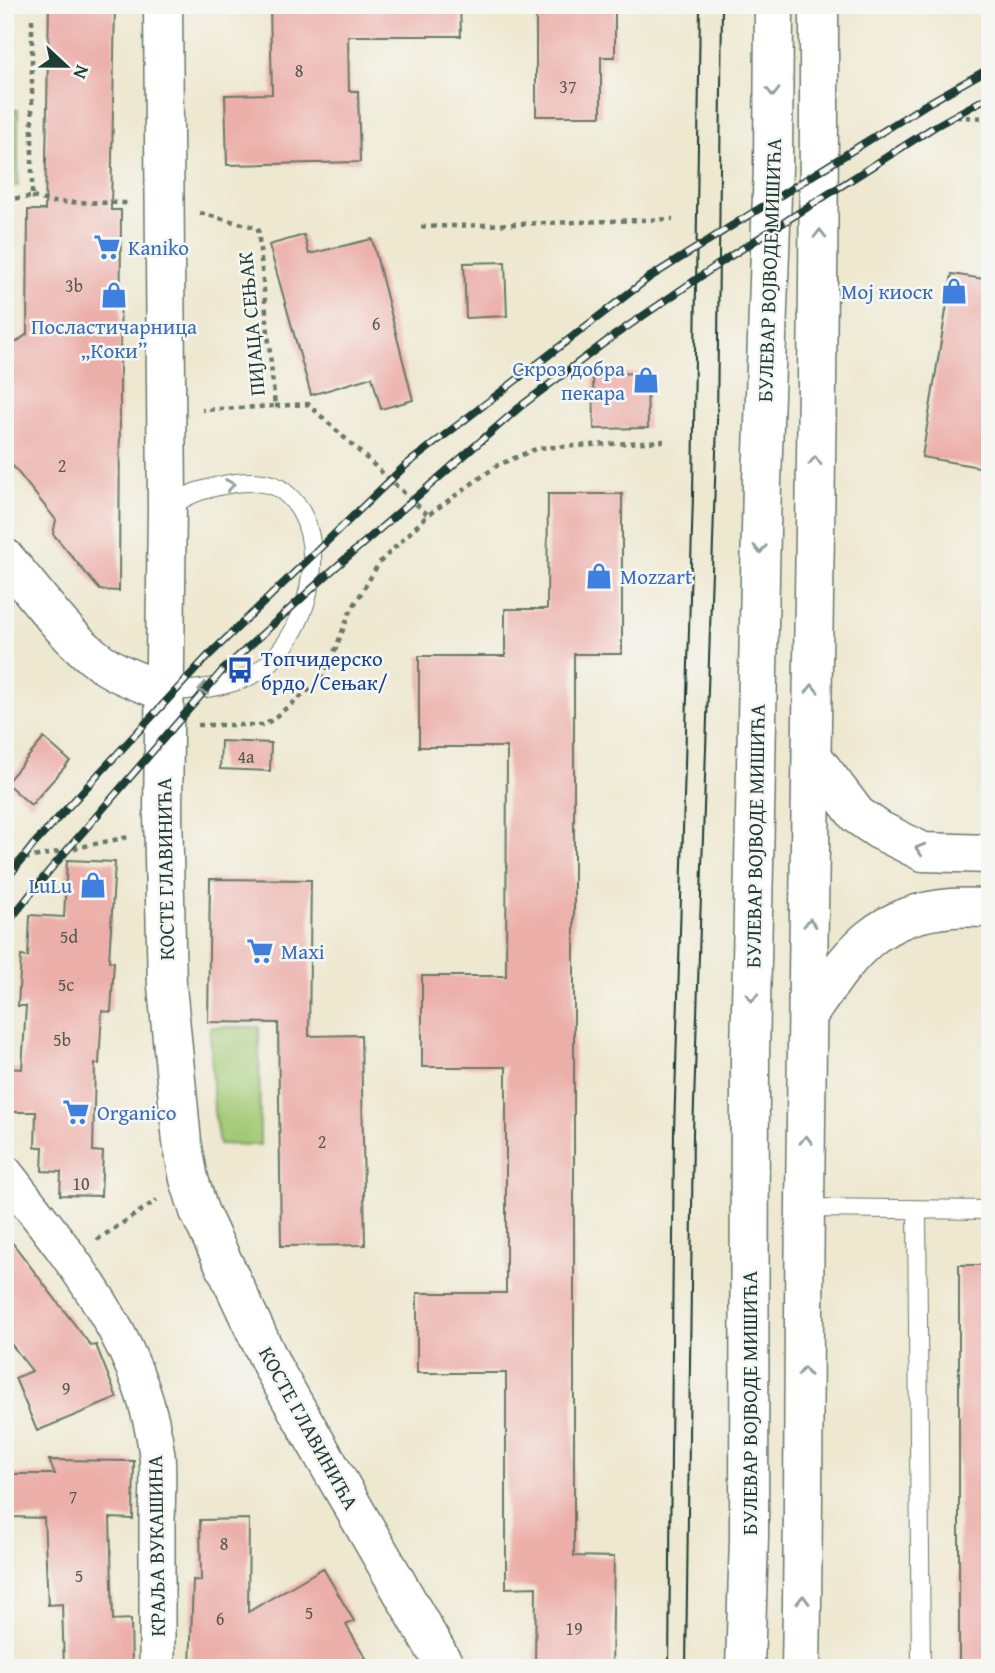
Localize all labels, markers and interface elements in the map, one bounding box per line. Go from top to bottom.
north arrow [32,32,102,102]
house number: 8 [295,57,303,84]
text: N [66,61,97,84]
house number: 37 [559,73,577,100]
one-way arrow [766,87,781,98]
street label: БУЛЕВАР ВОЈВОДЕ МИШИЋА [749,137,789,403]
one-way arrow [812,228,828,239]
supermarket icon: Kaniko [92,232,122,262]
place label: Kaniko [128,232,189,263]
street label: ПИЈАЦА СЕЊАК [229,251,273,397]
house number: 3b [65,272,83,299]
place label: Мој киоск [841,276,933,307]
shop icon: Мој киоск [939,276,969,306]
shop icon: Посластичарница „Коки” [99,280,129,310]
house number: 6 [372,310,380,337]
place label: Посластичарница „Коки” [31,311,197,366]
place label: Скроз добра пекара [513,353,625,408]
shop icon: Скроз добра пекара [631,365,661,395]
house number: 2 [58,452,66,479]
one-way arrow [808,455,823,466]
one-way arrow [224,478,236,493]
one-way arrow [753,544,768,555]
shop icon: Mozzart [584,561,614,591]
place label: Mozzart [620,561,693,592]
place label: Топчидерско брдо /Сењак/ [261,643,388,698]
bus stop icon: Топчидерско брдо /Сењак/ [225,655,255,685]
one-way arrow [197,680,209,695]
one-way arrow [805,683,820,694]
street label: БУЛЕВАР ВОЈВОДЕ МИШИЋА [737,703,773,968]
house number: 4a [237,743,255,770]
street label: КОСТЕ ГЛАВИНИЋА [148,777,182,961]
one-way arrow [914,843,926,857]
place label: LuLu [29,870,73,901]
shop icon: LuLu [78,870,108,900]
one-way arrow [802,917,818,927]
house number: 5d [60,923,79,950]
supermarket icon: Maxi [245,936,275,966]
place label: Maxi [281,936,325,967]
house number: 5c [58,971,74,998]
one-way arrow [744,992,759,1003]
house number: 5b [53,1026,71,1053]
supermarket icon: Organico [61,1097,91,1127]
place label: Organico [97,1097,177,1128]
house number: 2 [318,1128,326,1155]
one-way arrow [798,1134,814,1145]
house number: 10 [72,1170,90,1197]
street label: БУЛЕВАР ВОЈВОДЕ МИШИЋА [734,1271,765,1535]
street label: КОСТЕ ГЛАВИНИЋА [251,1341,367,1516]
one-way arrow [796,1366,812,1377]
house number: 9 [62,1375,70,1402]
street label: КРАЉА ВУКАШИНА [139,1455,173,1637]
house number: 7 [69,1483,77,1510]
house number: 8 [220,1530,228,1557]
house number: 5 [75,1562,83,1589]
one-way arrow [795,1594,810,1605]
house number: 5 [305,1599,313,1626]
house number: 6 [216,1605,224,1632]
house number: 19 [565,1615,583,1642]

